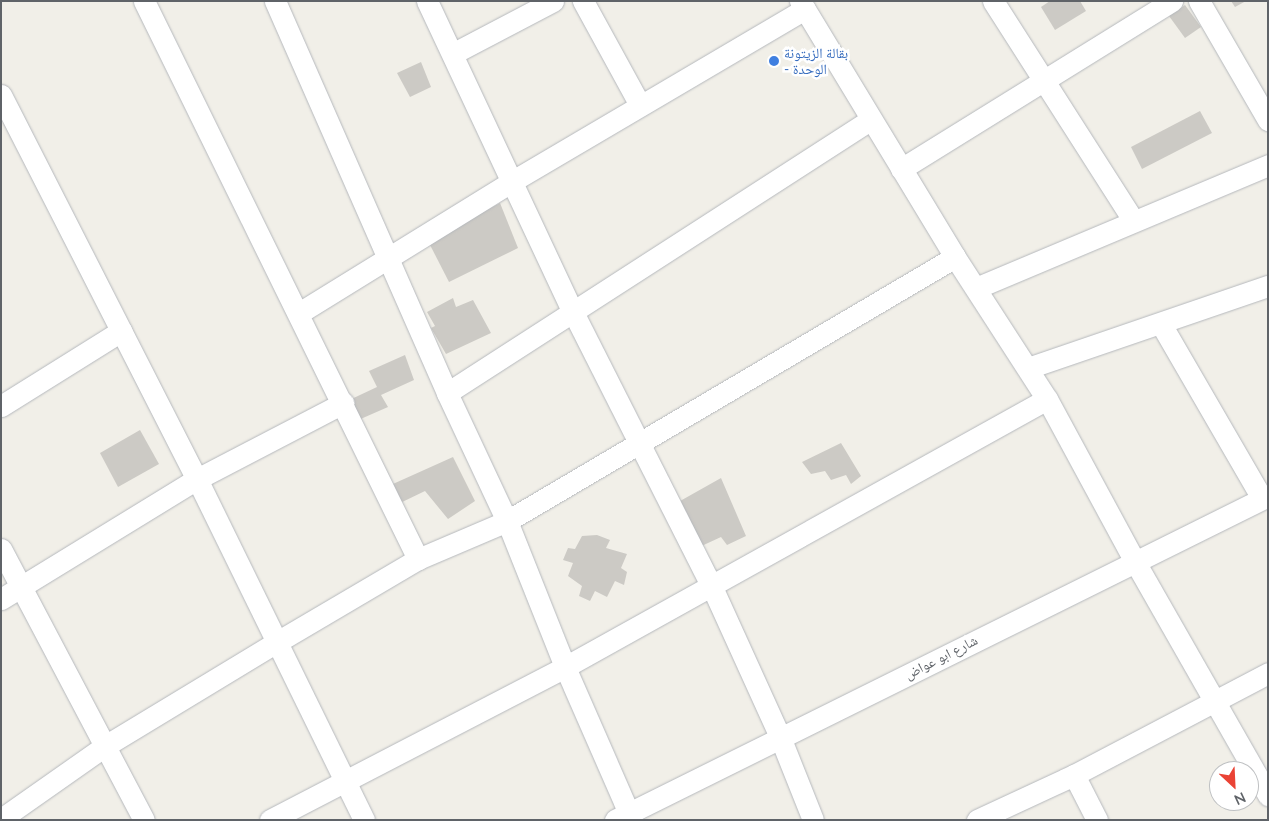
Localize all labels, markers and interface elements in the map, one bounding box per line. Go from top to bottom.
place label: بقالة الزيتونة - الوحدة [784,45,848,78]
marker: بقالة الزيتونة - الوحدة [768,55,780,67]
street label: شارع ابو عواض [902,631,980,683]
north arrow [1209,761,1259,811]
text: N [1232,789,1249,809]

